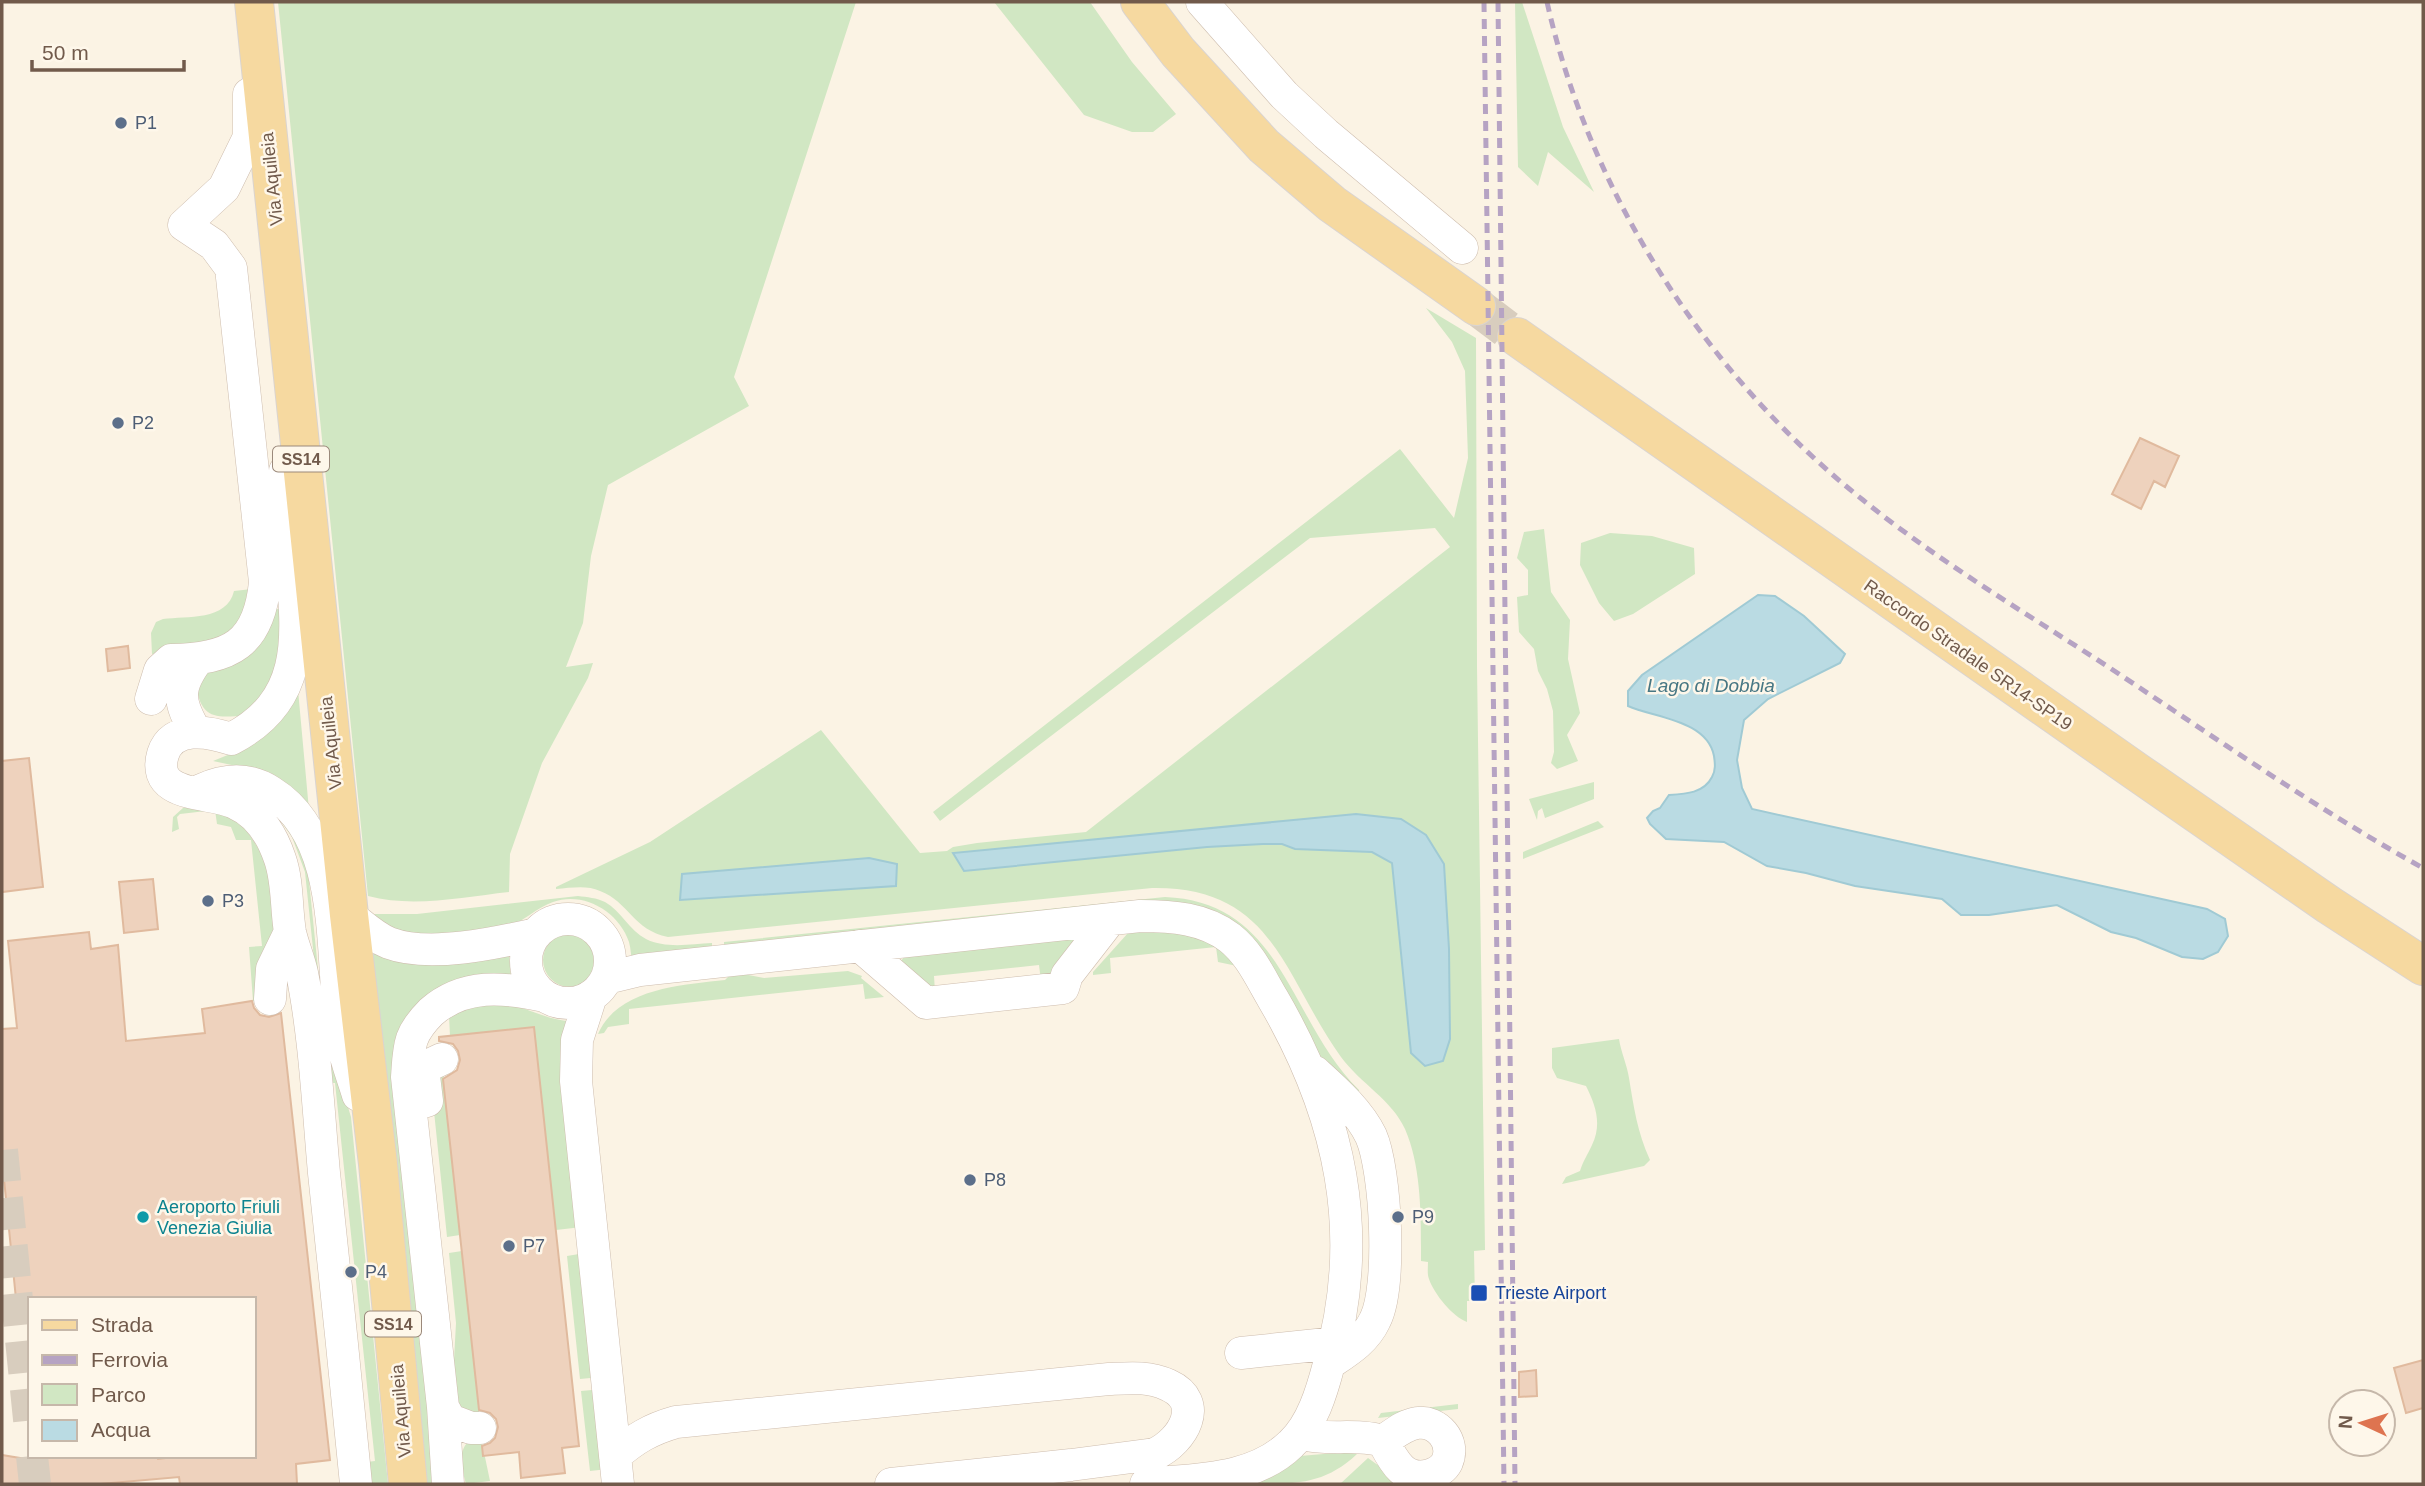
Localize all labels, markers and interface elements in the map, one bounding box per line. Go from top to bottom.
scale bar [32,28,184,72]
text: 50 m [42,41,89,64]
place label: P1 [135,113,157,133]
marker: P1 [113,115,129,131]
street label: Via Aquileia [257,130,287,227]
place label: P2 [132,413,154,433]
marker: P2 [110,415,126,431]
road number: SS14 [273,446,329,472]
street label: Raccordo Stradale SR14-SP19 [1860,575,2076,735]
water label: Lago di Dobbia [1647,675,1775,696]
street label: Via Aquileia [316,694,346,791]
place label: P3 [222,891,244,911]
marker: P3 [200,893,216,909]
place label: P8 [984,1170,1006,1190]
marker: P8 [962,1172,978,1188]
place label: Aeroporto Friuli Venezia Giulia [157,1197,280,1238]
place label: P9 [1412,1207,1434,1227]
marker: Aeroporto Friuli Venezia Giulia [135,1209,151,1225]
marker: P9 [1390,1209,1406,1225]
place label: P7 [523,1236,545,1256]
marker: P7 [501,1238,517,1254]
place label: P4 [365,1262,387,1282]
marker: P4 [343,1264,359,1280]
marker: Trieste Airport [1469,1283,1489,1303]
place label: Trieste Airport [1495,1283,1606,1303]
legend [28,1297,256,1458]
road number: SS14 [365,1312,421,1336]
text: Strada [91,1313,153,1336]
text: Ferrovia [91,1348,168,1371]
street label: Via Aquileia [387,1362,415,1459]
text: Parco [91,1383,146,1406]
north arrow [2327,1388,2397,1458]
text: N [2335,1414,2356,1429]
text: Acqua [91,1418,151,1441]

